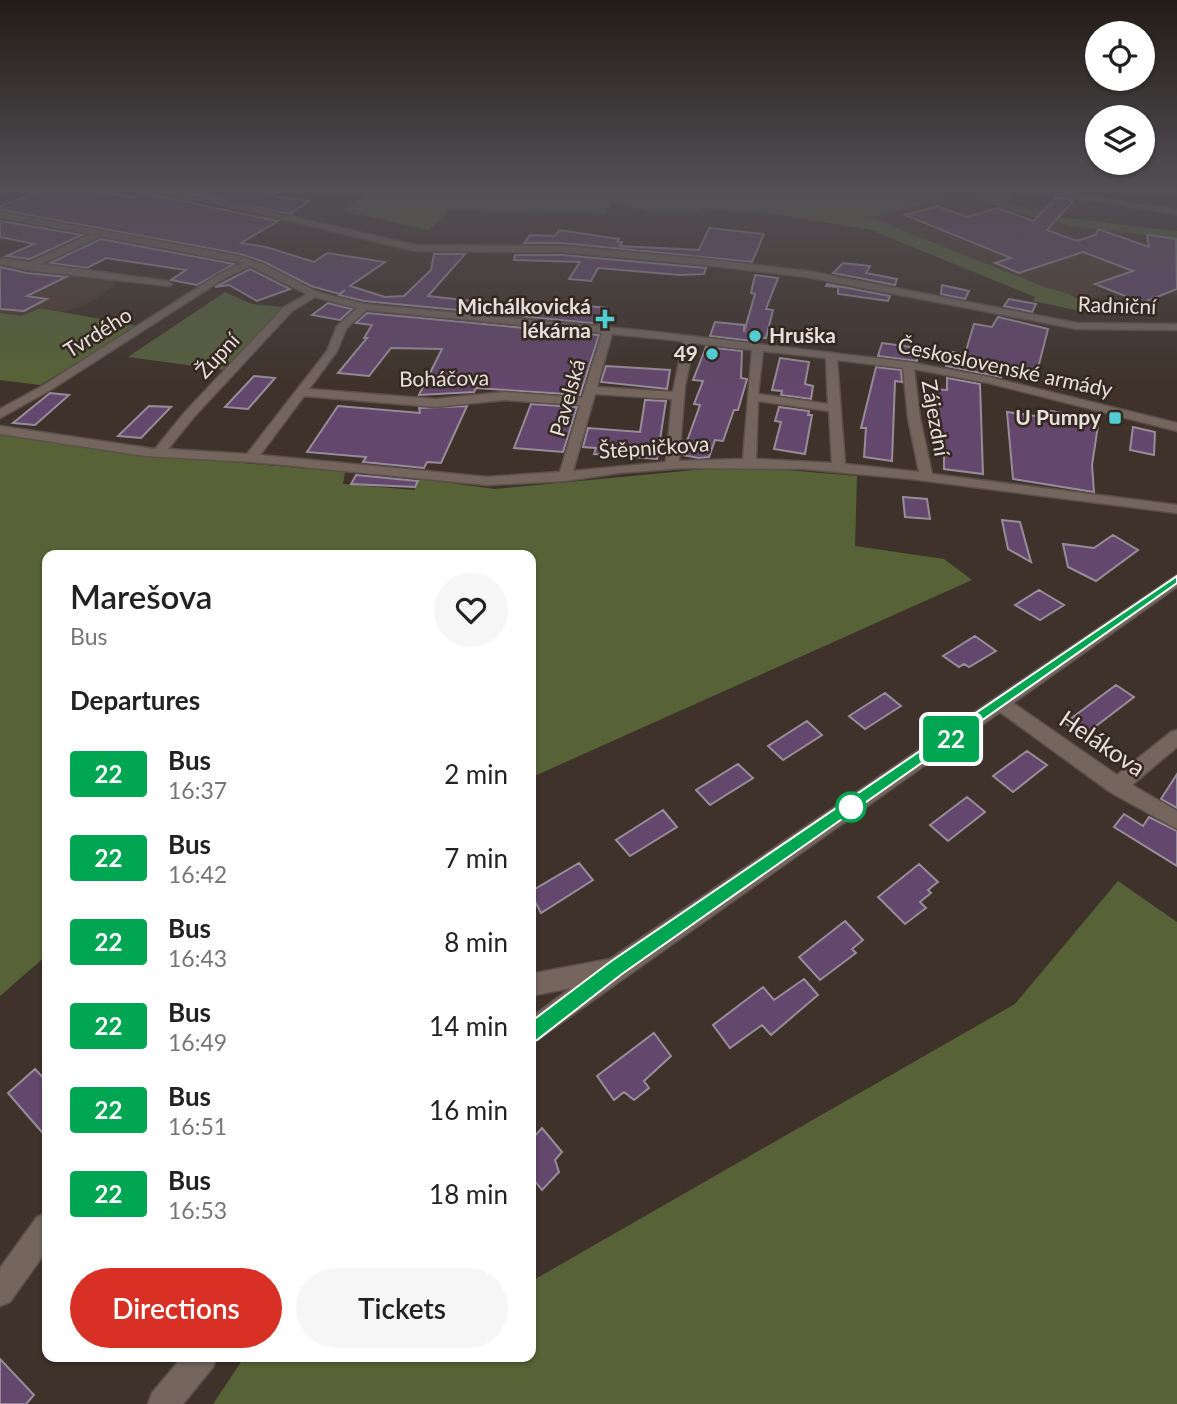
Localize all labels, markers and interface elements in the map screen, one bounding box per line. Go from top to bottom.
map controls [1085,21,1155,175]
button: locate [1085,21,1155,91]
button: layers [1085,105,1155,175]
street label: Radniční [1077,291,1158,318]
place label: Michálkovická lékárna [457,293,591,342]
street label: Tvrdého [59,301,136,362]
marker: Michálkovická lékárna [597,311,613,327]
place label: Hruška [769,322,836,347]
street label: Župní [190,327,245,383]
marker: Hruška [747,328,763,344]
street label: Československé armády [896,332,1115,402]
place label: 49 [674,340,698,365]
marker: 49 [704,346,720,362]
street label: Pavelská [544,356,590,439]
street label: Boháčova [399,364,489,391]
street label: Zájezdní [917,378,956,459]
place label: U Pumpy [1015,404,1102,429]
marker: U Pumpy [1107,410,1123,426]
street label: Štěpničkova [598,430,710,463]
button: heart [434,573,508,647]
text: Marešova [70,576,212,616]
text: Bus [70,622,107,650]
text: Departures [70,684,200,716]
street label: Helákova [1055,704,1151,782]
line badge: 22 [920,716,982,762]
text: 22 [937,724,965,753]
text: Bus [168,744,211,776]
text: 2 min [444,758,508,790]
text: 22 [95,759,122,788]
text: 16:37 [168,776,227,804]
unlabelled marker [836,792,866,822]
text: Bus [168,828,211,860]
text: 7 min [444,842,508,874]
text: 22 [95,843,122,872]
text: 16:42 [168,860,227,888]
text: Bus [168,912,211,944]
text: 8 min [444,926,508,958]
text: 22 [95,927,122,956]
text: 16:43 [168,944,227,972]
text: Bus [168,996,211,1028]
text: 14 min [429,1010,508,1042]
text: 22 [95,1011,122,1040]
text: 16:49 [168,1028,227,1056]
text: Bus [168,1080,211,1112]
text: 16 min [429,1094,508,1126]
text: 22 [95,1095,122,1124]
text: 16:51 [168,1112,227,1140]
text: Bus [168,1164,211,1196]
text: 18 min [429,1178,508,1210]
text: 22 [95,1179,122,1208]
text: 16:53 [168,1196,227,1224]
button: Directions [70,1268,282,1348]
button: Tickets [296,1268,508,1348]

